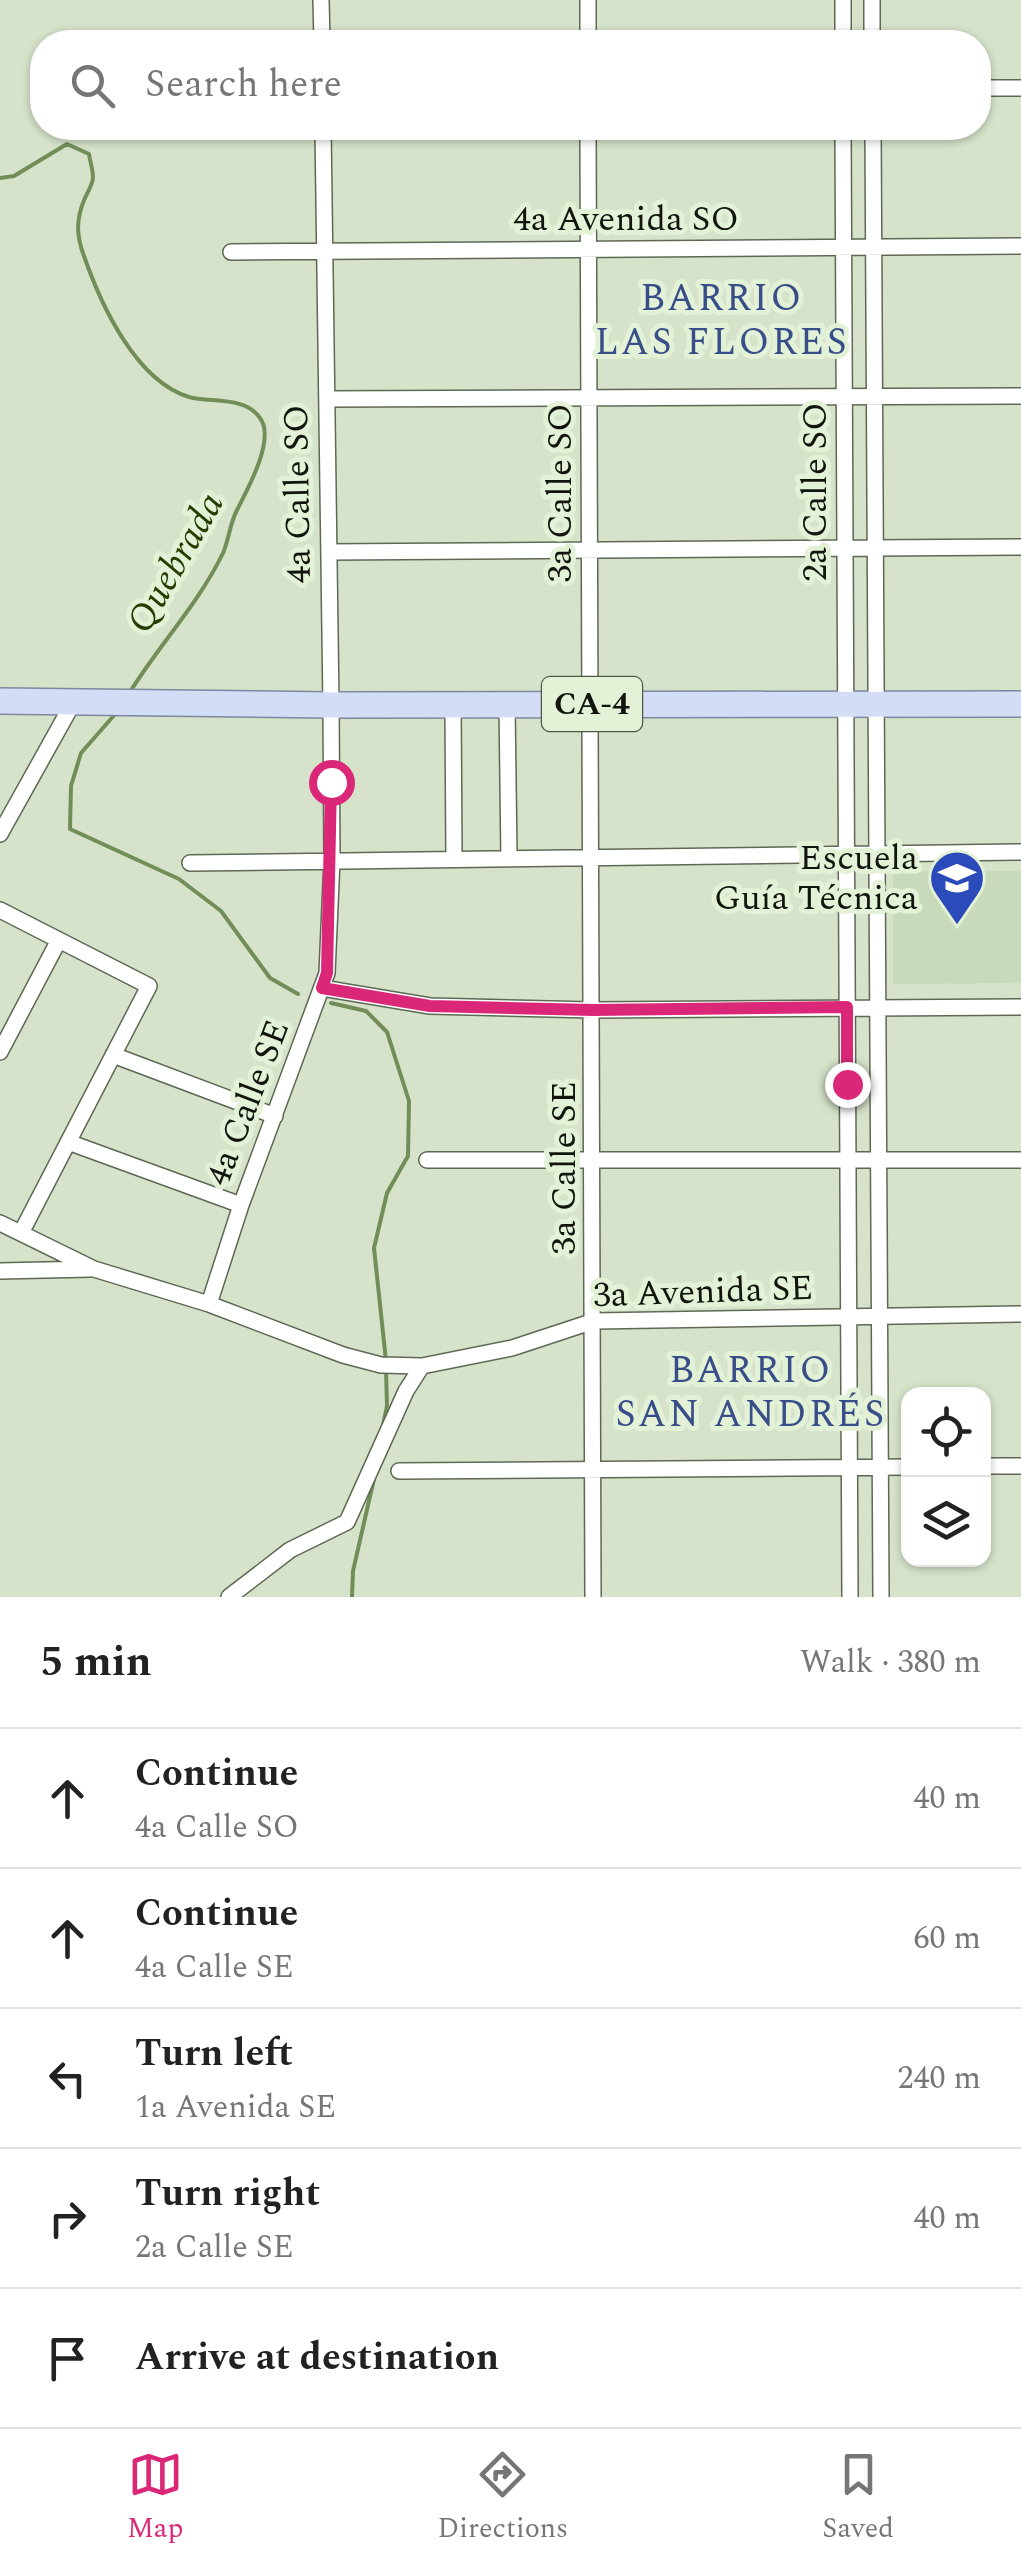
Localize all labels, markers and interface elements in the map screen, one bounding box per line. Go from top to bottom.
search box [30,30,991,140]
text: Search here [145,56,342,114]
icon: search [65,58,120,113]
street label: 4a Avenida SO [513,193,739,246]
district label: BARRIO LAS FLORES [595,270,849,372]
street label: 2a Calle SO [789,403,842,581]
street label: 4a Calle SO [270,404,326,584]
street label: 3a Calle SO [534,404,587,582]
water label: Quebrada [112,482,240,644]
road number: CA-4 [542,677,642,731]
route start [309,760,355,806]
place label: Escuela Guía Técnica [714,832,918,925]
school or university icon: Escuela Guía Técnica [927,848,987,927]
street label: 4a Calle SE [192,1013,304,1193]
route end [825,1062,871,1108]
street label: 3a Calle SE [538,1081,591,1255]
street label: 3a Avenida SE [592,1262,814,1322]
district label: BARRIO SAN ANDRÉS [615,1342,887,1444]
map controls [901,1387,991,1567]
button: locate [901,1387,991,1477]
button: layers [901,1477,991,1567]
text: 5 min [40,1631,152,1694]
text: Walk · 380 m [800,1638,981,1687]
text: Continue [135,1745,298,1803]
icon: ahead [40,1771,95,1826]
text: 40 m [913,1774,981,1823]
text: 4a Calle SO [135,1803,299,1852]
text: Continue [135,1885,298,1943]
icon: ahead [40,1911,95,1966]
text: 60 m [913,1914,981,1963]
text: 4a Calle SE [135,1943,294,1992]
text: Turn left [135,2025,293,2083]
icon: left [40,2051,95,2106]
text: 240 m [897,2054,981,2103]
text: 1a Avenida SE [135,2083,336,2132]
text: Turn right [135,2165,320,2223]
icon: right [40,2191,95,2246]
text: 40 m [913,2194,981,2243]
text: 2a Calle SE [135,2223,294,2272]
text: Arrive at destination [135,2329,499,2387]
icon: arrive [40,2331,95,2386]
tab: Map [127,2447,183,2550]
tab: Directions [437,2447,568,2550]
tab: Saved [822,2447,894,2550]

